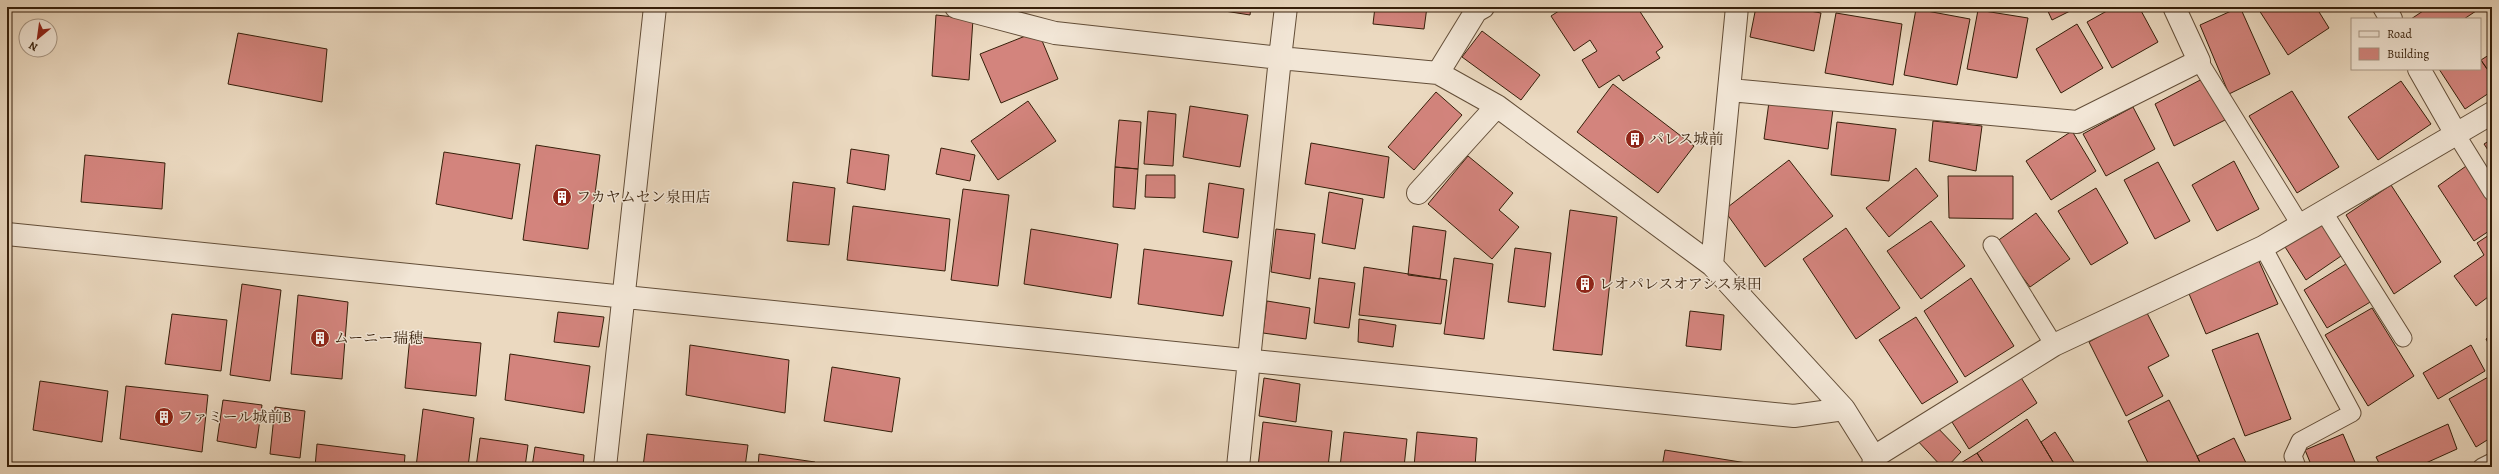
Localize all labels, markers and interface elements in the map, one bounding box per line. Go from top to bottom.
north arrow [18,18,58,58]
legend [2351,18,2481,70]
text: Road [2387,26,2413,42]
text: N [26,38,41,55]
text: Building [2387,46,2429,62]
building icon: パレス城前 [1624,128,1646,150]
place label: パレス城前 [1649,129,1724,149]
building icon: フカヤムセン泉田店 [551,186,573,208]
place label: フカヤムセン泉田店 [576,187,711,207]
building icon: レオパレスオアシス泉田 [1574,273,1596,295]
place label: レオパレスオアシス泉田 [1599,274,1762,294]
building icon: ムーニー瑞穂 [309,327,331,349]
place label: ムーニー瑞穂 [334,328,423,348]
building icon: ファミール城前B [153,406,175,428]
place label: ファミール城前B [178,407,291,427]

